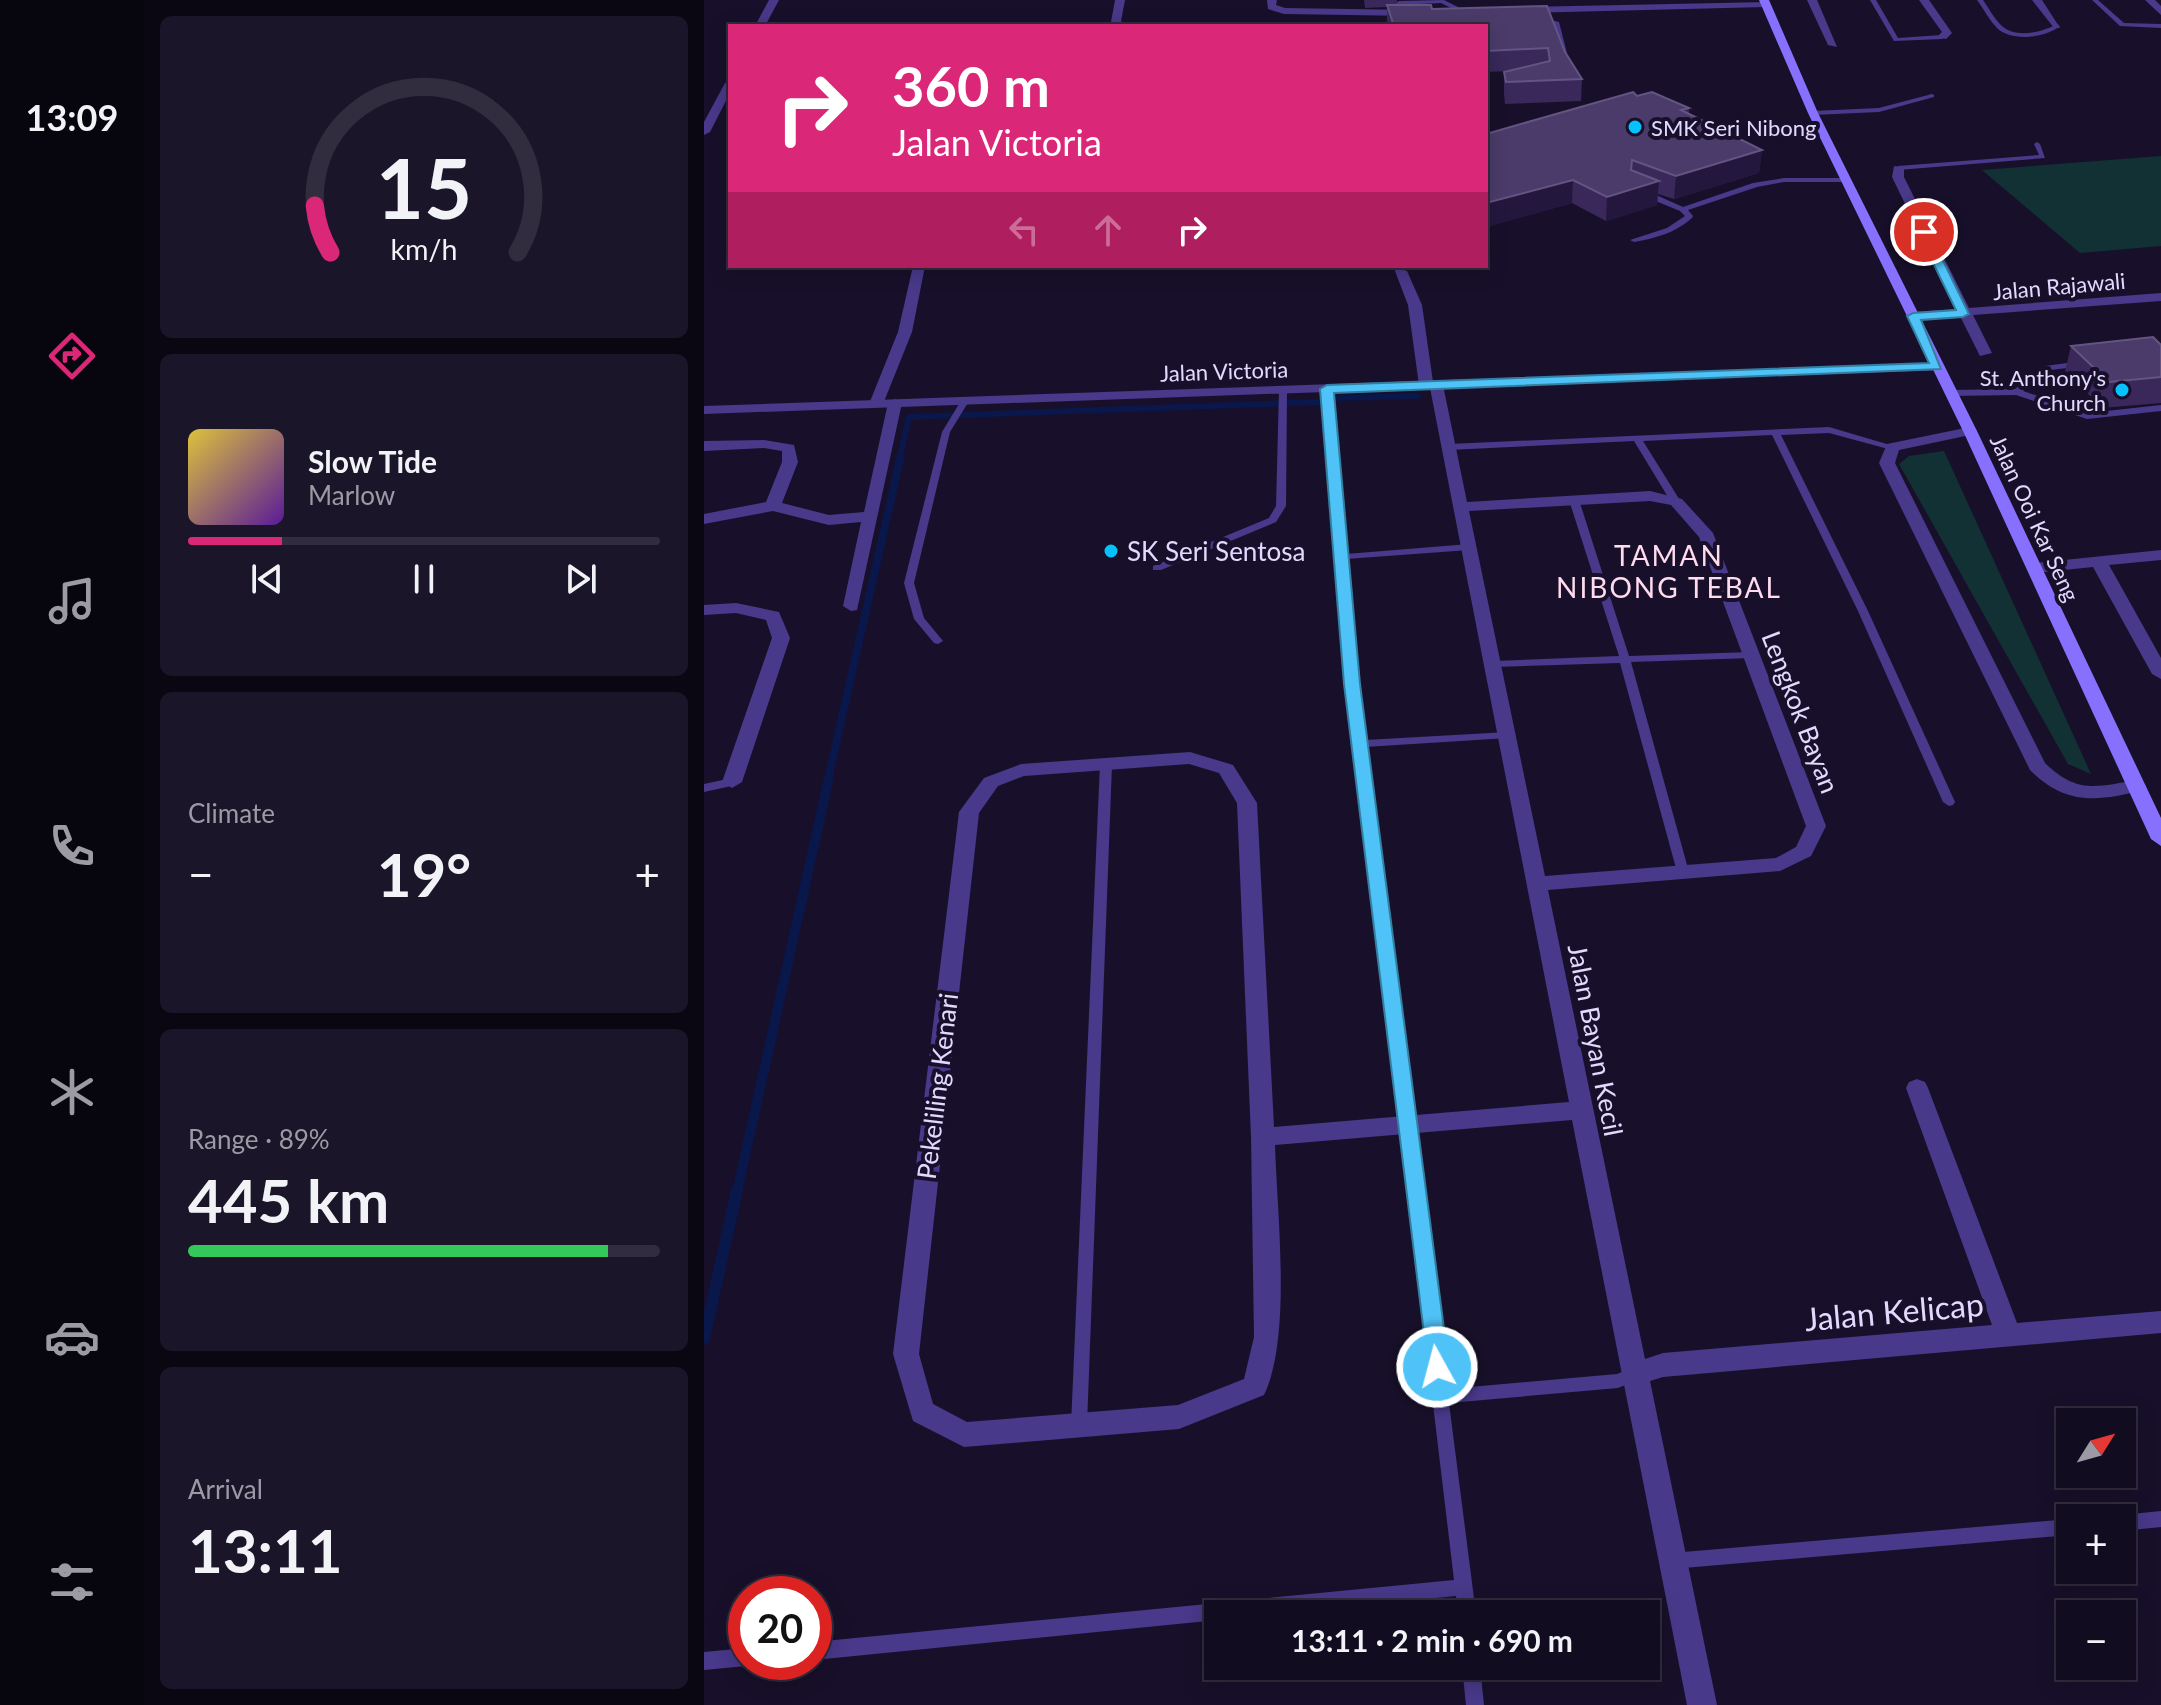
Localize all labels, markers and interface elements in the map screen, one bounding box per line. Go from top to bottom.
text: 360 m [892,52,1050,119]
icon: right [760,56,864,160]
text: 13:09 [26,95,118,139]
place label: SMK Seri Nibong [1651,114,1816,141]
marker: SMK Seri Nibong [1626,118,1644,136]
text: Jalan Victoria [892,120,1102,164]
text: 15 [376,136,472,236]
pin [1890,198,1958,266]
icon: left [1002,208,1046,252]
icon: ahead [1086,208,1130,252]
icon: right [1170,208,1214,252]
icon: arrive [1902,210,1946,254]
text: km/h [391,232,457,266]
street label: Jalan Rajawali [1992,267,2126,305]
icon: directions [44,328,100,384]
street label: Jalan Victoria [1159,355,1289,387]
place label: St. Anthony's Church [1980,364,2106,416]
marker: St. Anthony's Church [2113,381,2131,399]
street label: Jalan Ooi Kar Seng [1985,431,2085,605]
text: Slow Tide [308,443,437,479]
text: Marlow [308,479,395,511]
place label: SK Seri Sentosa [1127,535,1305,567]
district label: TAMAN NIBONG TEBAL [1556,538,1782,604]
marker: SK Seri Sentosa [1102,542,1120,560]
icon: previous [245,557,289,601]
icon: pause [402,557,446,601]
icon: next [559,557,603,601]
icon: music [44,573,100,629]
street label: Lengkok Bayan [1755,626,1847,798]
text: Climate [188,797,275,829]
icon: phone [44,818,100,874]
text: 19° [377,838,471,910]
text: − [188,848,214,900]
text: + [634,848,660,900]
street label: Jalan Bayan Kecil [1562,941,1630,1139]
street label: Pekeliling Kenari [910,991,964,1181]
icon: climate [44,1064,100,1120]
text: Range · 89% [188,1123,330,1155]
text: 445 km [188,1164,389,1236]
street label: Jalan Kelicap [1803,1284,1985,1338]
icon: car [44,1309,100,1365]
position arrow [1395,1325,1479,1409]
north arrow [2056,1408,2136,1488]
map controls [2056,1408,2136,1680]
text: Arrival [188,1473,263,1505]
button: + [2056,1504,2136,1584]
text: 13:11 [188,1514,343,1586]
icon: filters [44,1554,100,1610]
speed limit sign: 20 [728,1576,832,1680]
button: − [2056,1600,2136,1680]
text: 13:11 · 2 min · 690 m [1291,1622,1573,1658]

